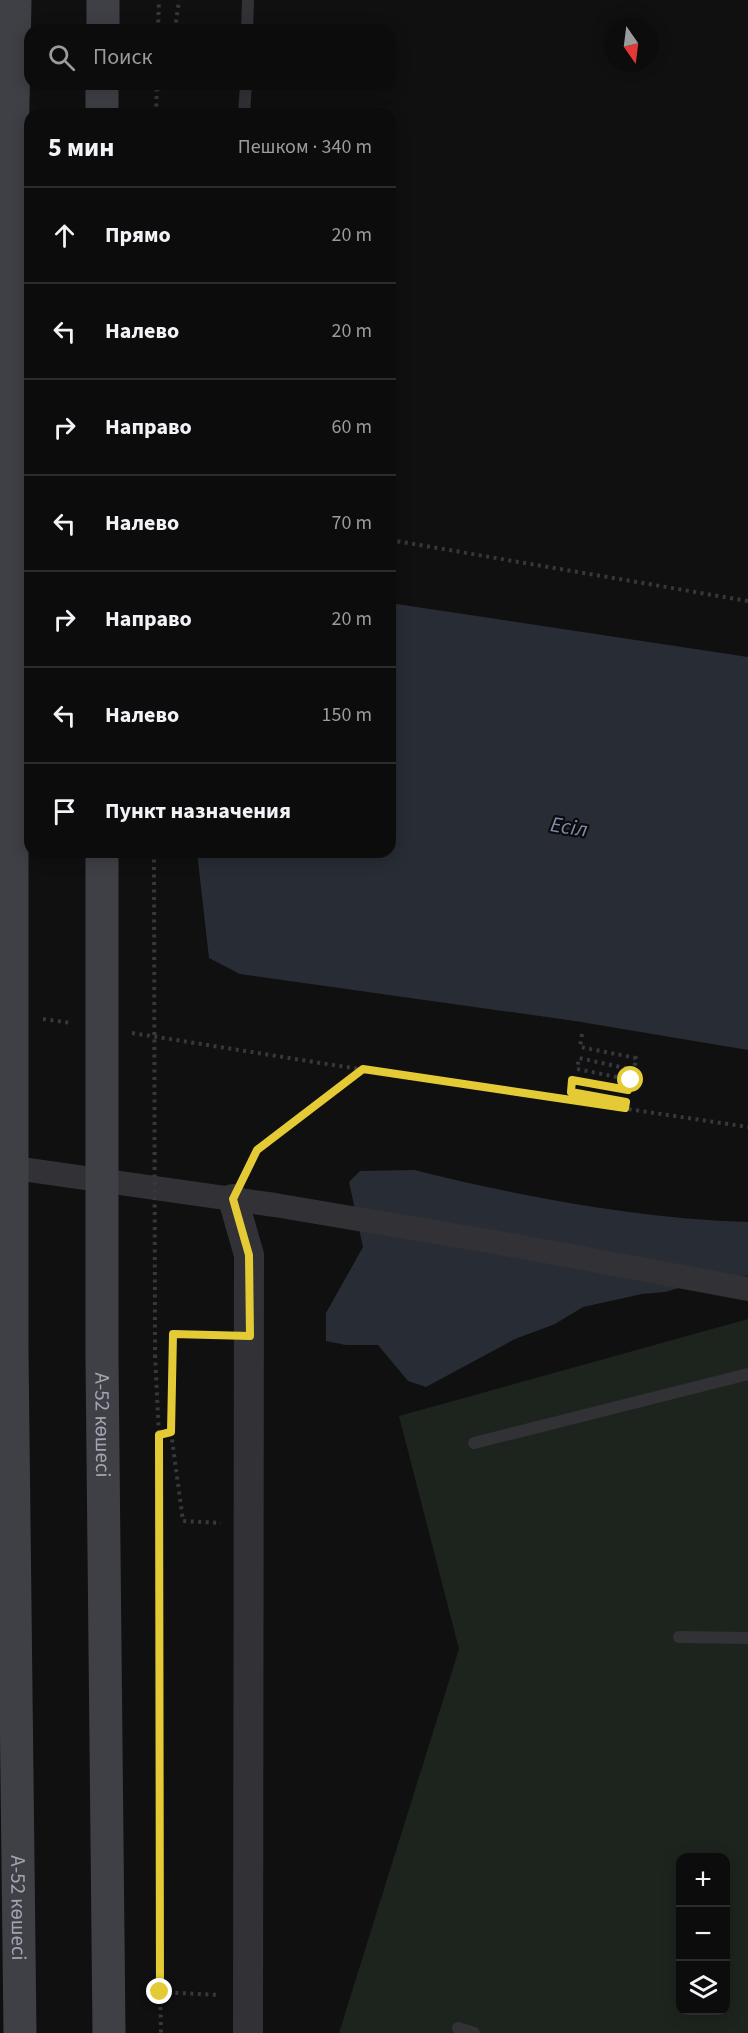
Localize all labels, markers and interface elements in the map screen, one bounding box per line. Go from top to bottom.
north arrow [604,18,658,72]
search box [24,24,396,90]
icon: search [45,41,78,74]
text: Поиск [93,41,152,73]
text: 5 мин [48,129,114,166]
text: Пешком · 340 m [238,133,372,161]
icon: ahead [48,219,81,252]
text: Прямо [105,219,171,251]
text: 20 m [332,221,372,249]
icon: left [48,315,81,348]
text: Налево [105,315,179,347]
text: 20 m [332,317,372,345]
icon: right [48,411,81,444]
text: Направо [105,411,192,443]
text: 60 m [332,413,372,441]
icon: left [48,507,81,540]
text: Налево [105,507,179,539]
text: 70 m [332,509,372,537]
icon: right [48,603,81,636]
text: Направо [105,603,192,635]
text: 20 m [332,605,372,633]
icon: left [48,699,81,732]
text: Налево [105,699,179,731]
text: 150 m [322,701,372,729]
icon: arrive [48,795,81,828]
text: Пункт назначения [105,795,291,827]
water label: Есіл [548,808,590,846]
route start [617,1066,643,1092]
street label: А-52 көшесі [87,1372,118,1478]
map controls [676,1853,730,2015]
button: + [676,1853,730,1907]
street label: А-52 көшесі [3,1855,34,1961]
button: − [676,1907,730,1961]
button: layers [676,1961,730,2015]
route end [146,1978,172,2004]

